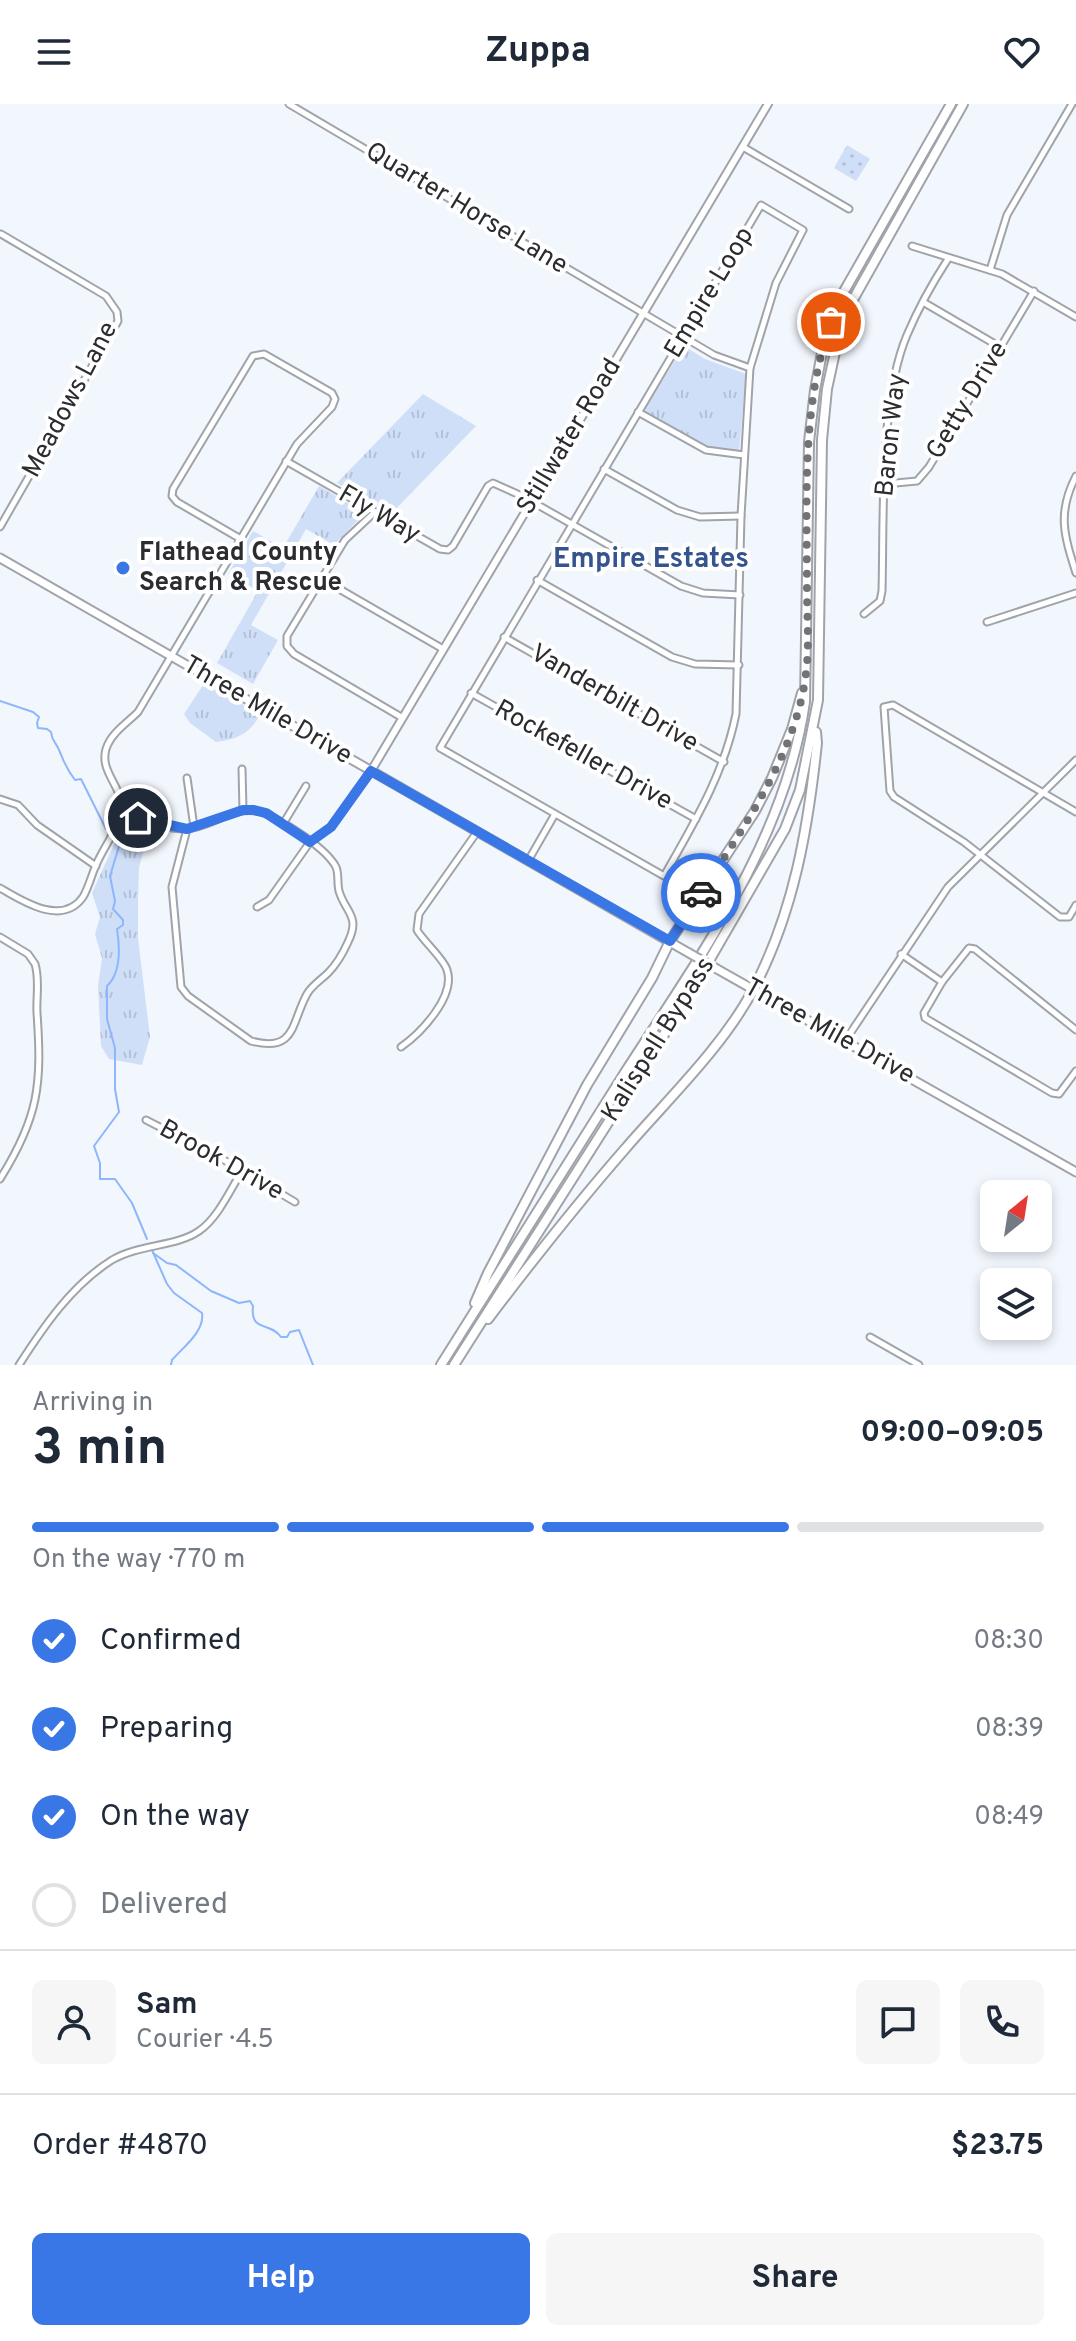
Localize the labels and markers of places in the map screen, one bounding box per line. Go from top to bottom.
pin [797,288,865,356]
place label: Flathead County Search & Rescue [139,537,342,600]
marker: Flathead County Search & Rescue [114,559,132,577]
pin [104,784,172,852]

